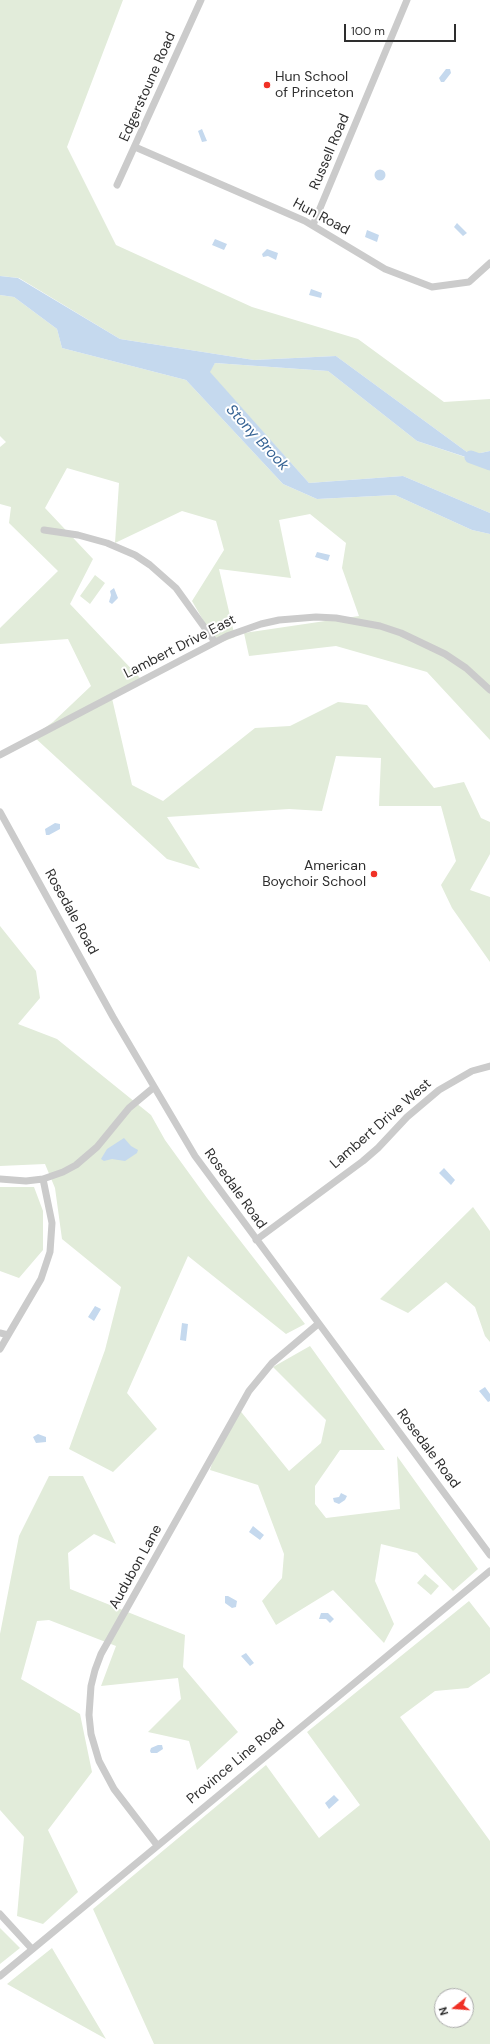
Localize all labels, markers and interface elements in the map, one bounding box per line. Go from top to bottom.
scale bar [346,16,458,42]
text: 100 m [351,23,385,39]
street label: Edgerstoune Road [116,30,180,144]
place label: Hun School of Princeton [275,69,354,102]
marker: Hun School of Princeton [262,80,272,90]
street label: Russell Road [306,111,354,193]
street label: Hun Road [290,195,352,239]
water label: Stony Brook [222,401,292,475]
street label: Lambert Drive East [121,612,239,682]
place label: American Boychoir School [262,858,366,890]
street label: Rosedale Road [41,866,101,958]
marker: American Boychoir School [369,869,379,879]
street label: Lambert Drive West [327,1076,435,1172]
street label: Rosedale Road [200,1146,270,1232]
street label: Rosedale Road [393,1406,463,1492]
street label: Audubon Lane [106,1522,166,1612]
street label: Province Line Road [184,1716,288,1808]
north arrow [434,1988,474,2028]
text: N [436,2005,451,2017]

